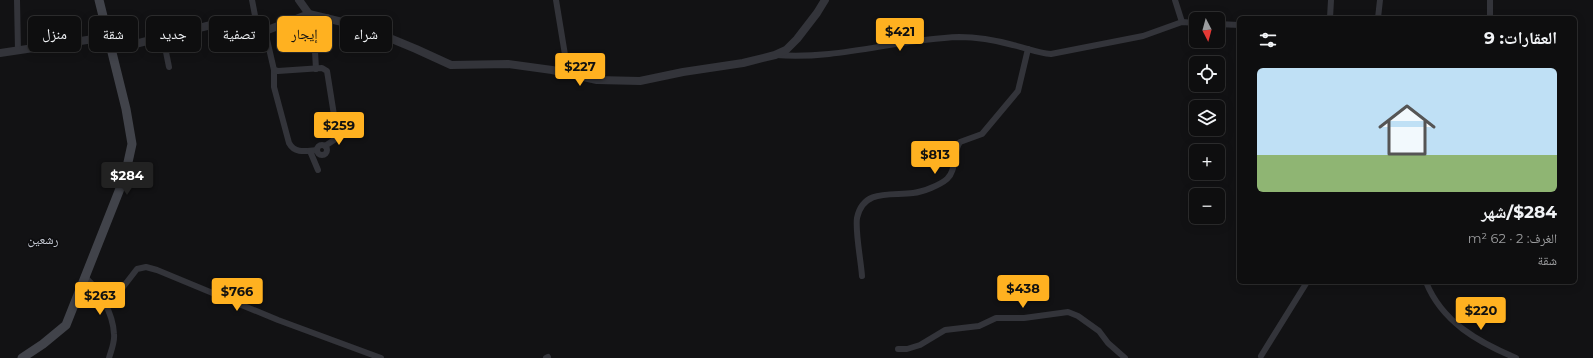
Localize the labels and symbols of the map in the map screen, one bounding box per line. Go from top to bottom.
north arrow [1189,12,1225,48]
pin: $421 [876,18,924,52]
pin: $227 [556,53,604,87]
pin: $259 [315,112,363,146]
pin: $813 [911,141,959,175]
pin: $284 [103,162,151,196]
district label: رشعين [27,231,59,248]
pin: $438 [999,275,1047,309]
pin: $766 [213,278,261,312]
pin: $263 [76,282,124,316]
pin: $220 [1457,297,1505,331]

